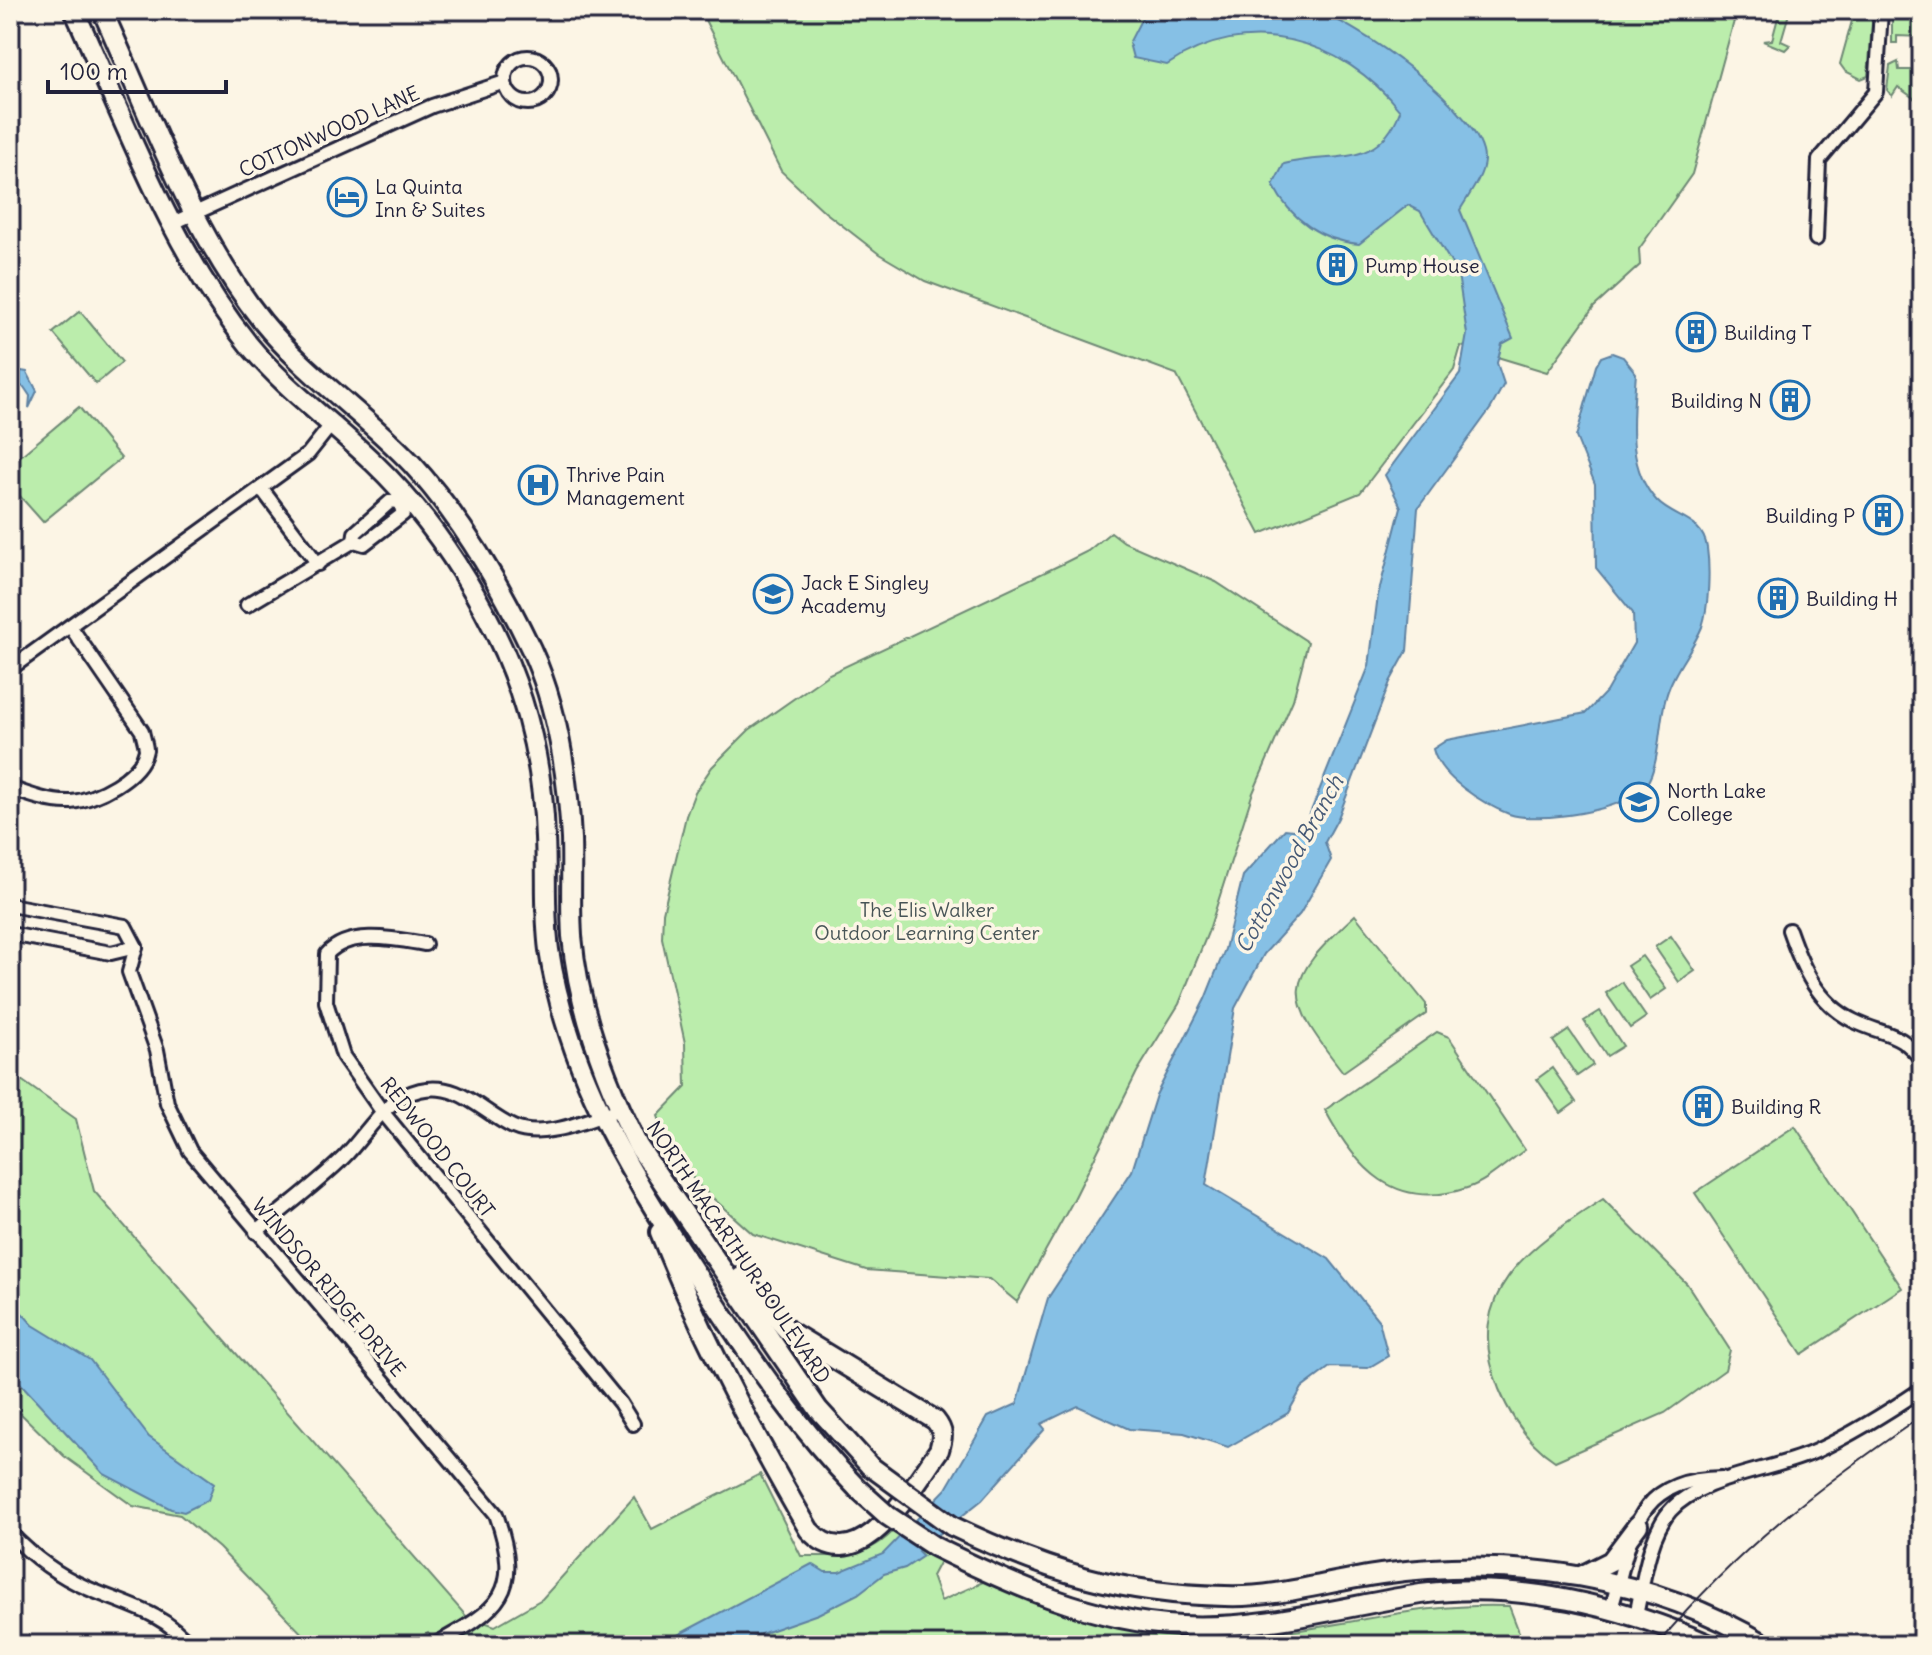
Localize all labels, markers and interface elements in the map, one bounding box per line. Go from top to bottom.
scale bar [48,44,226,94]
text: 100 m [60,56,128,86]
street label: COTTONWOOD LANE [235,80,423,182]
place label: La Quinta Inn & Suites [375,174,485,222]
hotel icon: La Quinta Inn & Suites [326,176,368,218]
building icon: Pump House [1316,244,1358,286]
place label: Pump House [1365,253,1480,278]
building icon: Building T [1675,311,1717,353]
place label: Building T [1724,320,1812,345]
building icon: Building N [1769,379,1811,421]
place label: Building N [1671,388,1762,413]
place label: Thrive Pain Management [566,462,685,510]
hospital icon: Thrive Pain Management [517,464,559,506]
building icon: Building P [1862,494,1904,536]
place label: Building P [1766,503,1855,528]
place label: Jack E Singley Academy [801,570,929,618]
school or university icon: Jack E Singley Academy [752,573,794,615]
building icon: Building H [1757,577,1799,619]
place label: Building H [1806,586,1898,611]
water label: Cottonwood Branch [1229,769,1350,958]
place label: North Lake College [1667,778,1766,826]
school or university icon: North Lake College [1618,781,1660,823]
park label: The Elis Walker Outdoor Learning Center [814,897,1040,945]
street label: REDWOOD COURT [375,1072,501,1222]
building icon: Building R [1682,1085,1724,1127]
place label: Building R [1731,1094,1821,1119]
street label: NORTH MACARTHUR BOULEVARD [642,1116,836,1388]
street label: WINDSOR RIDGE DRIVE [247,1193,411,1381]

